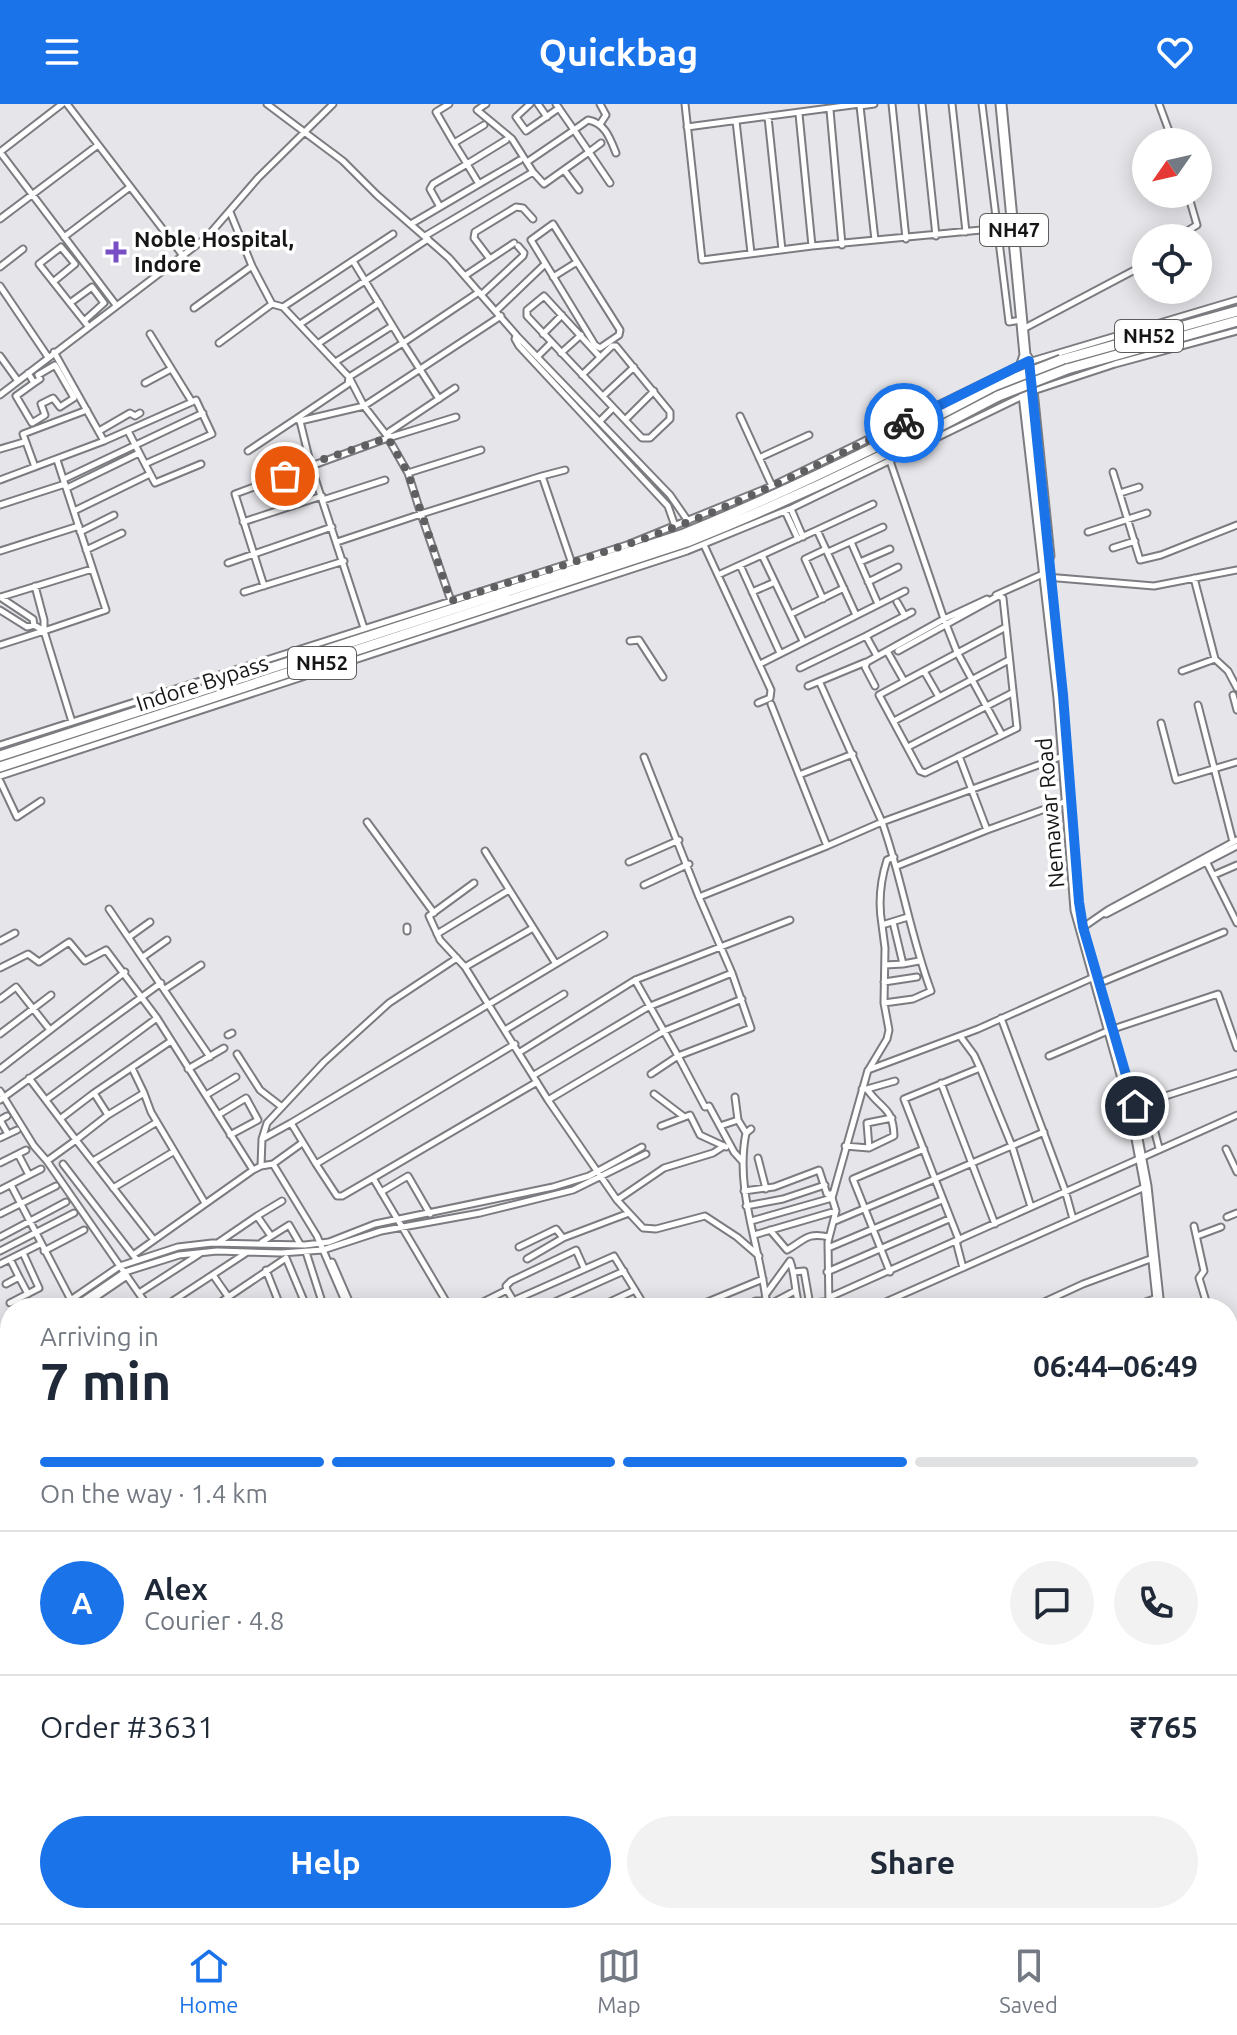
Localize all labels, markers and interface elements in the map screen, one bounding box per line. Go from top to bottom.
icon: menu [40,30,84,74]
icon: heart [1153,30,1197,74]
text: Quickbag [539,32,698,73]
north arrow [1132,128,1212,208]
map controls [1132,128,1212,304]
road number: NH47 [980,214,1048,246]
button: locate [1132,224,1212,304]
place label: Noble Hospital, Indore [134,226,294,276]
marker: Noble Hospital, Indore [105,241,127,263]
road number: NH52 [1115,320,1183,352]
courier [864,383,944,463]
icon: bike [882,401,926,445]
pin [251,442,319,510]
icon: bag [263,454,307,498]
road number: NH52 [288,647,356,679]
street label: Indore Bypass [133,649,271,716]
street label: Nemawar Road [1030,737,1069,889]
pin [1101,1072,1169,1140]
icon: home [1113,1084,1157,1128]
text: Arriving in [40,1322,159,1351]
text: 06:44–06:49 [1033,1349,1198,1383]
text: 7 min [40,1352,171,1410]
text: On the way · 1.4 km [40,1479,268,1508]
button: chat [1010,1561,1094,1645]
button: phone [1114,1561,1198,1645]
text: Alex [144,1572,208,1606]
text: A [71,1586,93,1620]
text: Courier · 4.8 [144,1606,284,1635]
text: Order #3631 [40,1710,214,1744]
text: ₹765 [1130,1710,1198,1744]
button: Help [40,1816,611,1908]
button: Share [627,1816,1198,1908]
tab: Home [179,1944,239,2017]
tab: Map [597,1944,641,2017]
tab: Saved [999,1944,1058,2017]

